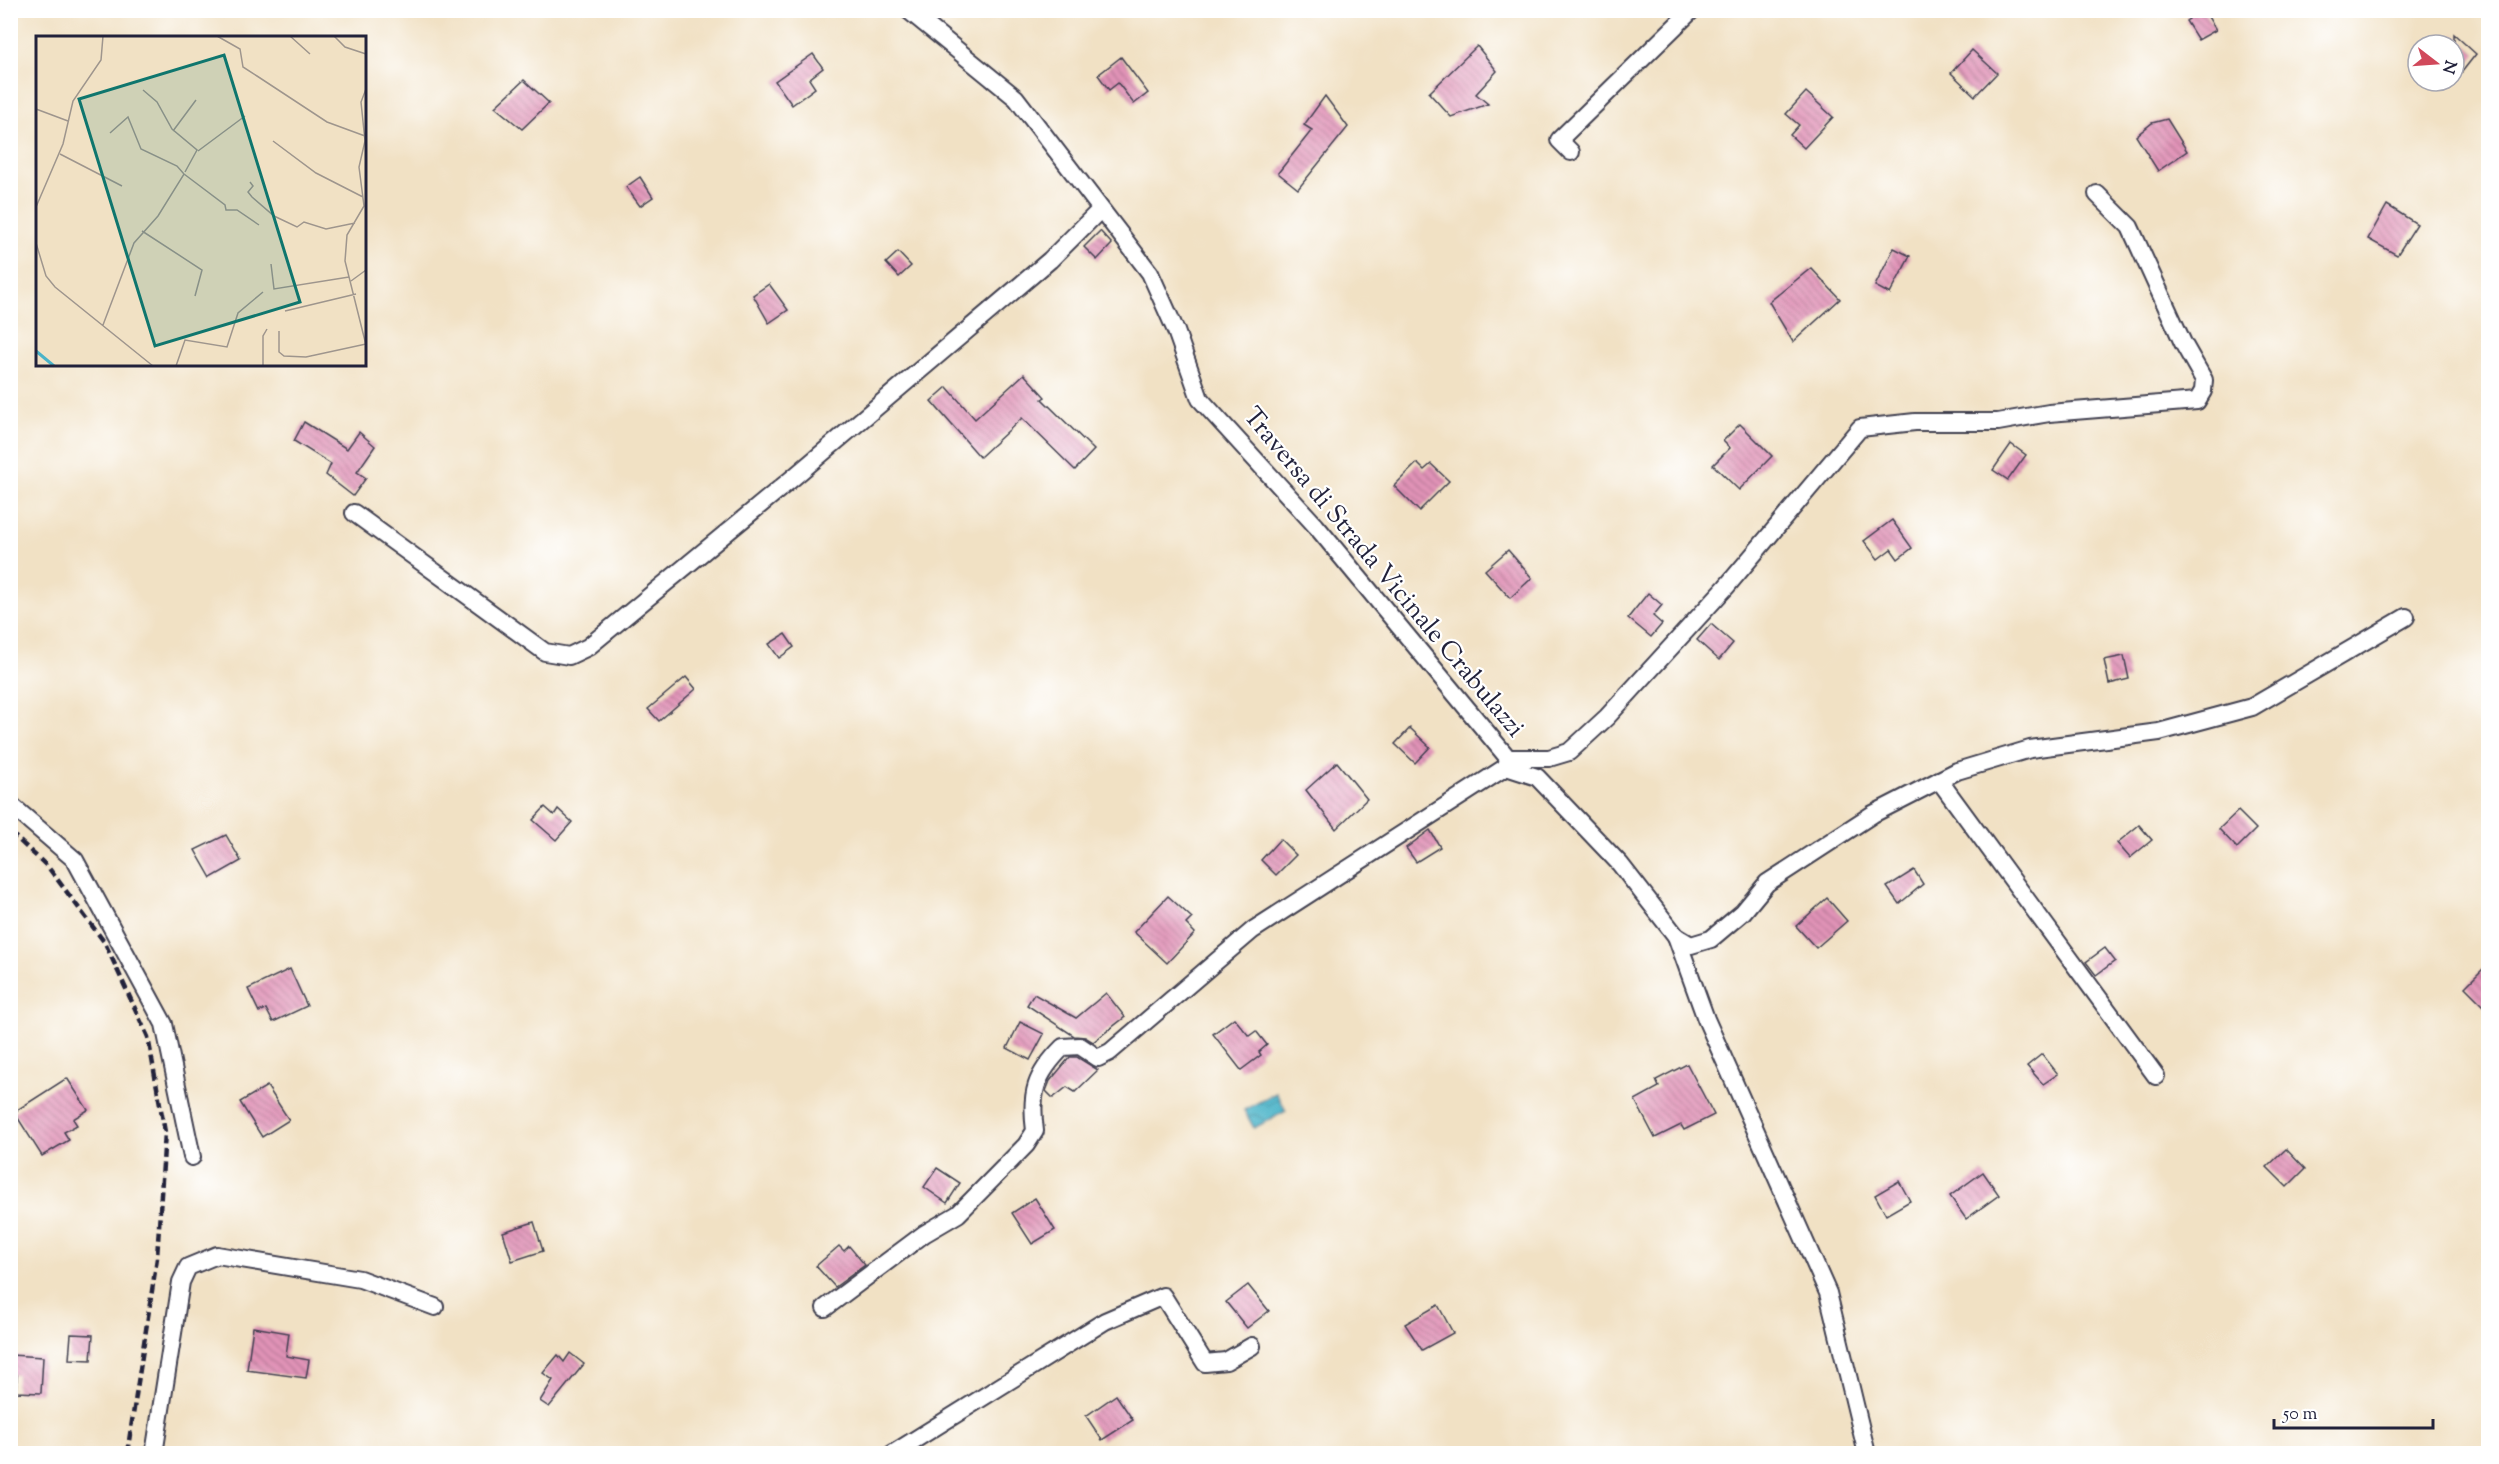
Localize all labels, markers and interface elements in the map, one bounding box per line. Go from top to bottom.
north arrow [2406,33,2466,93]
inset map [36,36,366,366]
text: N [2435,57,2461,76]
street label: Traversa di Strada Vicinale Crabulazzi [1234,400,1532,746]
scale bar [2274,1392,2433,1430]
text: 50 m [2282,1402,2318,1428]

